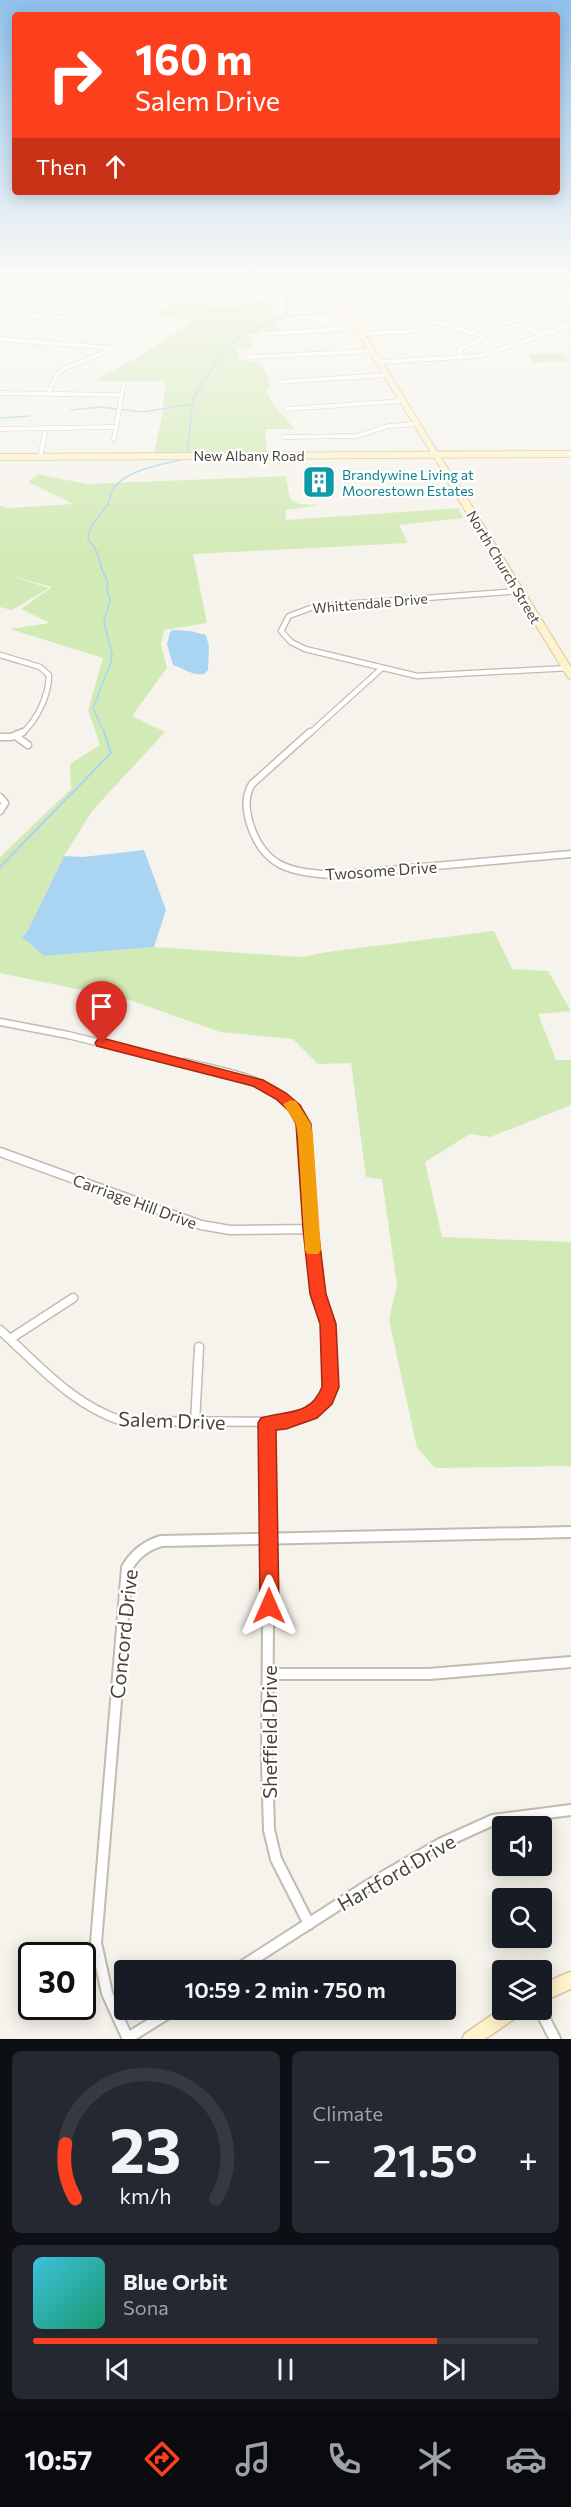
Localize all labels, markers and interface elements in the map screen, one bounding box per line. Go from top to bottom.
text: 160 m [135,32,253,84]
icon: right [36,36,114,114]
text: Salem Drive [135,84,280,117]
icon: ahead [99,150,132,183]
text: Then [36,153,87,180]
street label: New Albany Road [194,447,304,464]
building icon: Brandywine Living at Moorestown Estates [301,464,337,500]
place label: Brandywine Living at Moorestown Estates [342,466,474,499]
street label: North Church Street [464,507,545,627]
street label: Whittendale Drive [312,589,428,617]
street label: Twosome Drive [324,857,438,883]
pin [76,981,127,1043]
icon: arrive [85,990,118,1023]
street label: Carriage Hill Drive [70,1170,200,1232]
street label: Salem Drive [118,1406,226,1434]
street label: Concord Drive [104,1568,142,1700]
position arrow [237,1574,301,1638]
street label: Sheffield Drive [257,1665,281,1799]
map controls [492,1816,552,2020]
button: sound [492,1816,552,1876]
street label: Hartford Drive [333,1829,459,1915]
button: search [492,1888,552,1948]
speed limit sign: 30 [18,1942,96,2020]
button: layers [492,1960,552,2020]
text: 10:59 · 2 min · 750 m [184,1976,386,2003]
text: Climate [313,2101,383,2125]
text: 23 [110,2110,182,2186]
text: 21.5° [372,2131,478,2186]
text: − [313,2138,331,2179]
text: + [519,2138,538,2179]
text: km/h [120,2182,172,2208]
text: Blue Orbit [123,2268,227,2295]
text: Sona [123,2295,169,2319]
icon: previous [101,2353,134,2386]
icon: pause [269,2353,302,2386]
icon: next [437,2353,470,2386]
icon: directions [141,2438,183,2480]
icon: music [232,2438,274,2480]
icon: phone [323,2438,365,2480]
icon: climate [414,2438,456,2480]
icon: car [505,2438,547,2480]
text: 10:57 [24,2443,92,2476]

